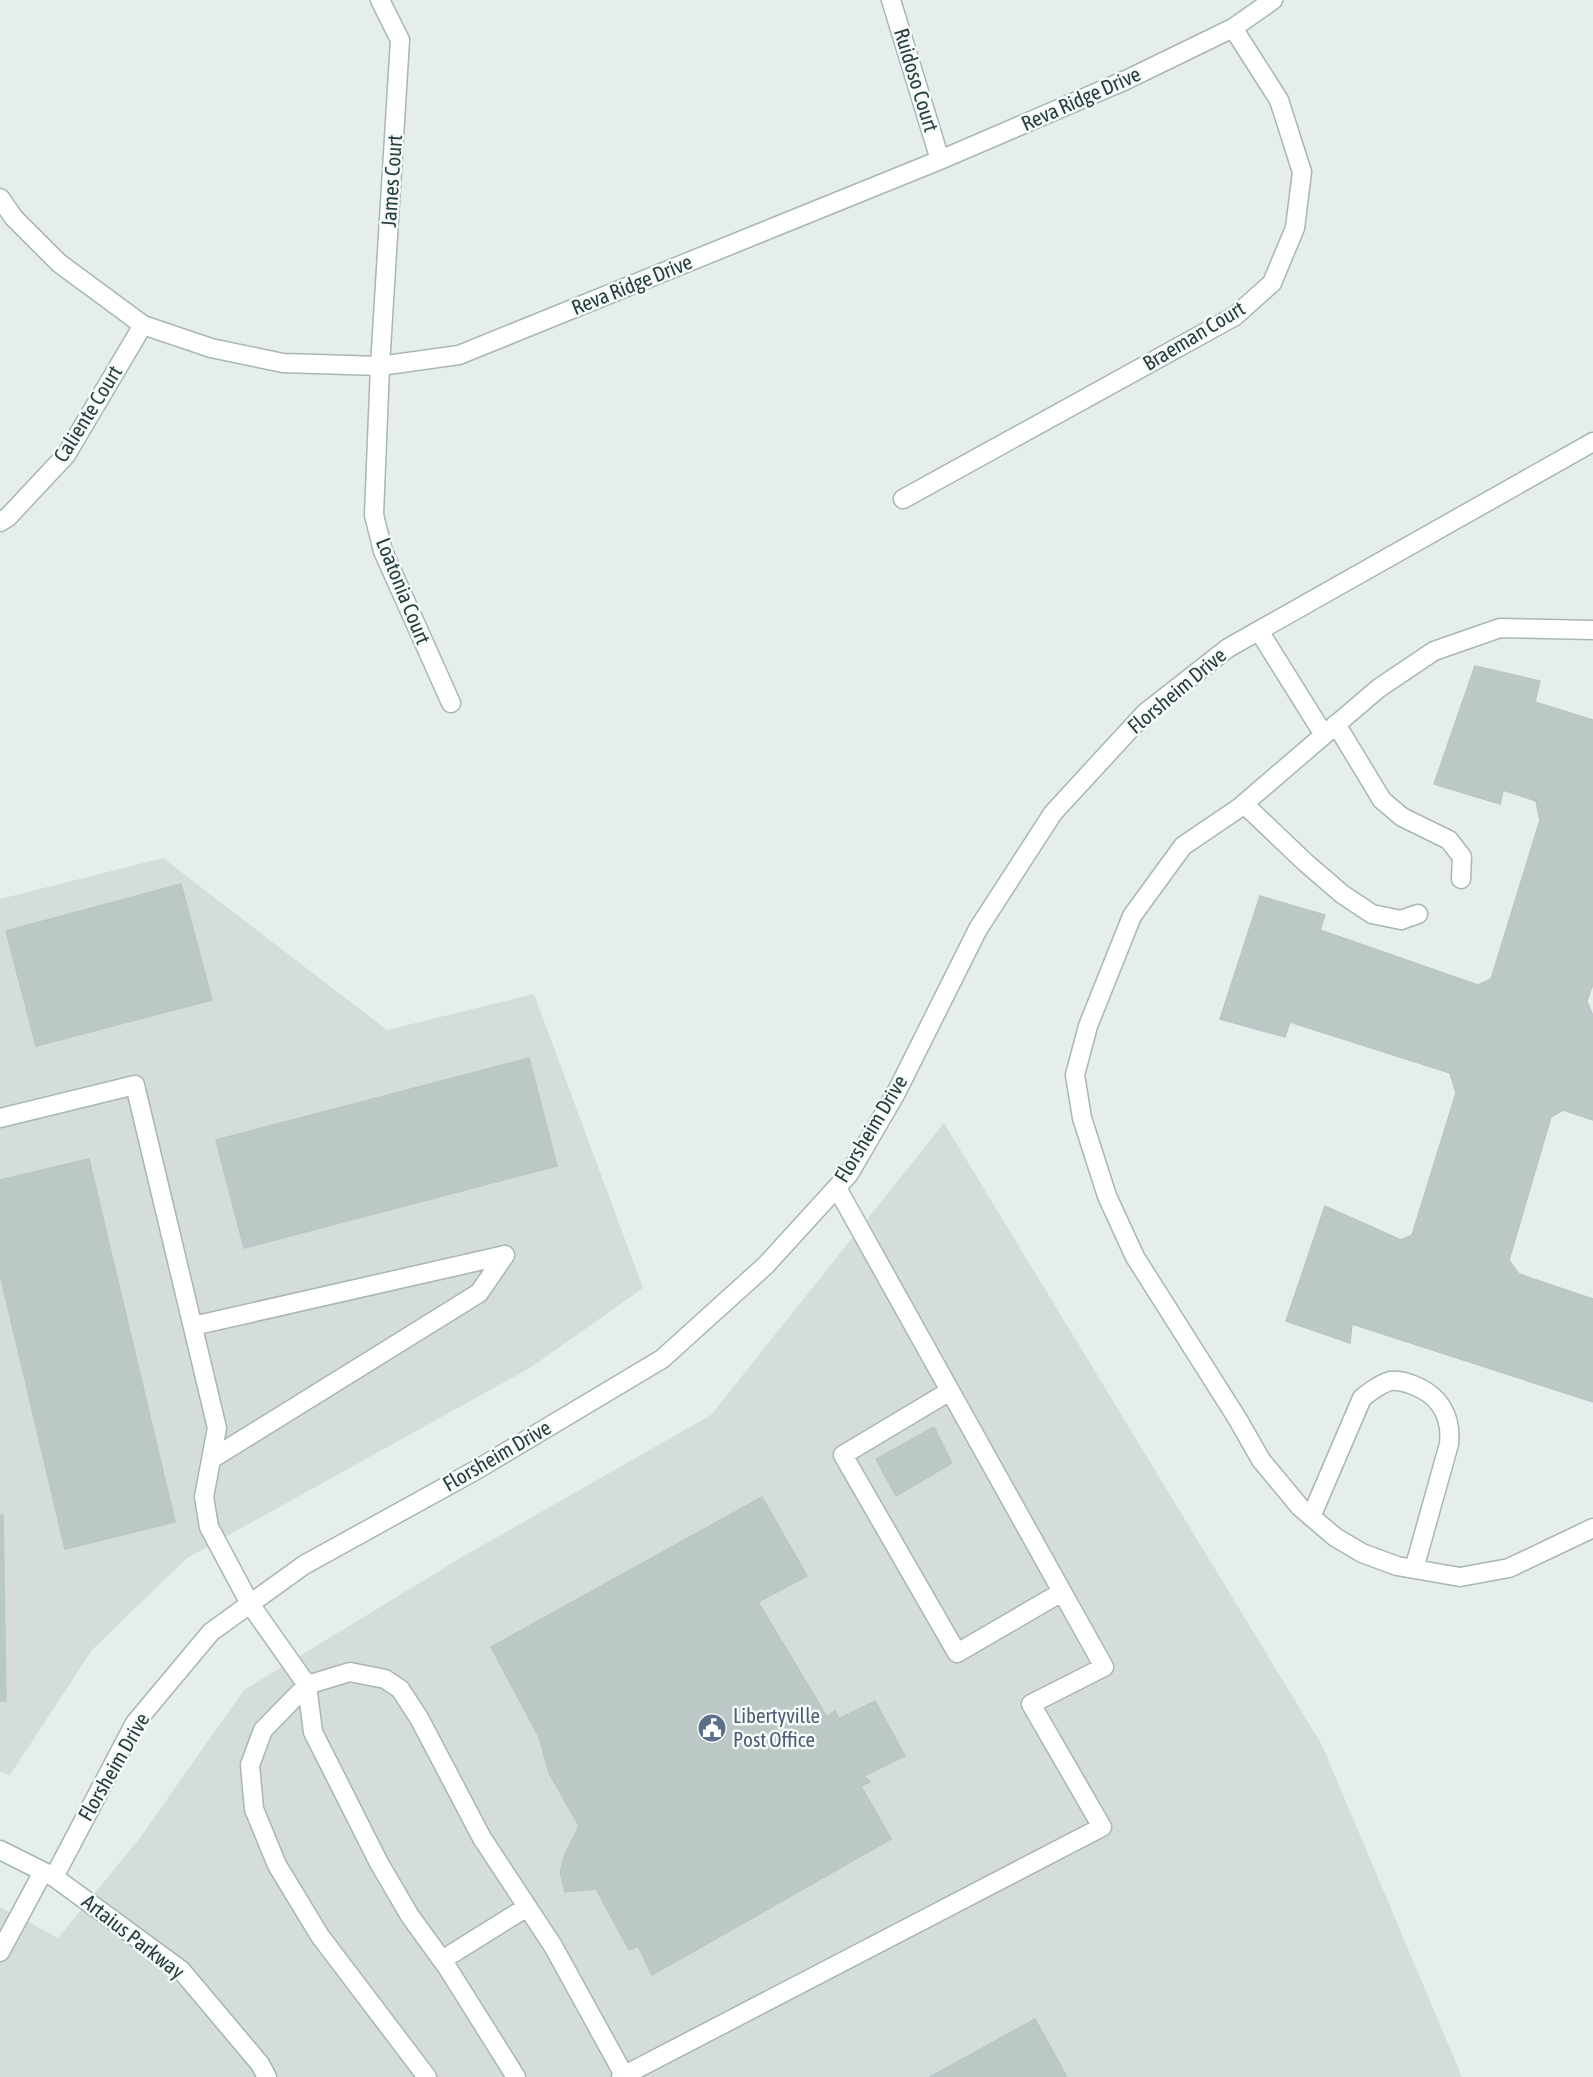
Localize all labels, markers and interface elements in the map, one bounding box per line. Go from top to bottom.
street label: Ruidoso Court [890,25,944,134]
street label: Reva Ridge Drive [1017,61,1144,135]
street label: James Court [376,134,406,228]
street label: Reva Ridge Drive [568,249,695,319]
street label: Braeman Court [1138,295,1249,375]
street label: Caliente Court [48,361,126,466]
street label: Loatonia Court [372,534,436,647]
street label: Florsheim Drive [1122,642,1230,738]
street label: Florsheim Drive [829,1071,911,1186]
street label: Florsheim Drive [438,1415,555,1496]
place label: Libertyville Post Office [733,1703,820,1751]
street label: Florsheim Drive [73,1708,154,1825]
public building icon: Libertyville Post Office [696,1712,728,1744]
street label: Artaius Parkway [78,1889,190,1984]

